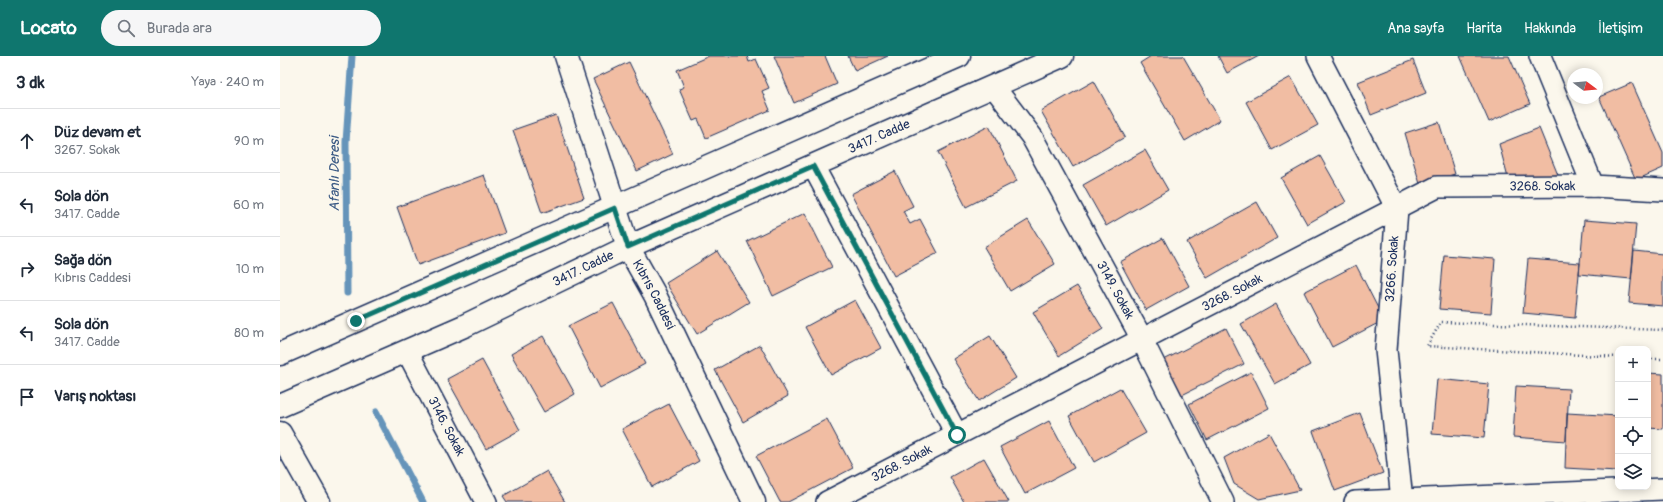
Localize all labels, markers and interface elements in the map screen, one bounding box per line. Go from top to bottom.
search box [101,10,381,46]
text: Locato [20,16,77,40]
icon: search [115,17,137,39]
text: Burada ara [147,19,212,38]
text: Ana sayfa [1387,20,1444,37]
text: Harita [1466,20,1502,37]
text: Hakkında [1524,20,1576,37]
text: İletişim [1598,20,1643,37]
north arrow [1567,68,1603,104]
text: 3 dk [16,72,45,93]
text: Yaya · 240 m [191,74,264,90]
street label: 3417. Cadde [846,116,913,157]
text: Düz devam et [54,123,141,142]
icon: ahead [16,130,38,152]
text: 90 m [234,133,264,149]
water label: Afanlı Deresi [326,134,343,212]
text: 3267. Sokak [54,142,120,158]
street label: 3268. Sokak [1509,178,1576,195]
text: Sola dön [54,187,109,206]
icon: left [16,194,38,216]
text: 60 m [233,197,264,213]
text: 3417. Cadde [54,206,120,222]
street label: 3266. Sokak [1382,235,1402,303]
street label: 3417. Cadde [550,247,617,290]
text: Sağa dön [54,251,112,270]
street label: Kıbrıs Caddesi [629,257,678,332]
icon: right [16,258,38,280]
street label: 3149. Sokak [1093,258,1138,322]
text: 10 m [236,261,264,277]
text: Kıbrıs Caddesi [54,270,131,286]
street label: 3268. Sokak [1199,270,1266,315]
route end [347,312,365,330]
text: Sola dön [54,315,109,334]
icon: left [16,322,38,344]
text: 80 m [234,325,264,341]
text: 3417. Cadde [54,334,120,350]
map controls [1615,346,1651,490]
button: + [1615,346,1651,382]
button: − [1615,382,1651,418]
icon: arrive [16,386,38,408]
text: Varış noktası [54,387,136,406]
street label: 3146. Sokak [424,394,469,459]
button: locate [1615,418,1651,454]
route start [948,426,966,444]
street label: 3268. Sokak [869,441,935,486]
button: layers [1615,454,1651,490]

